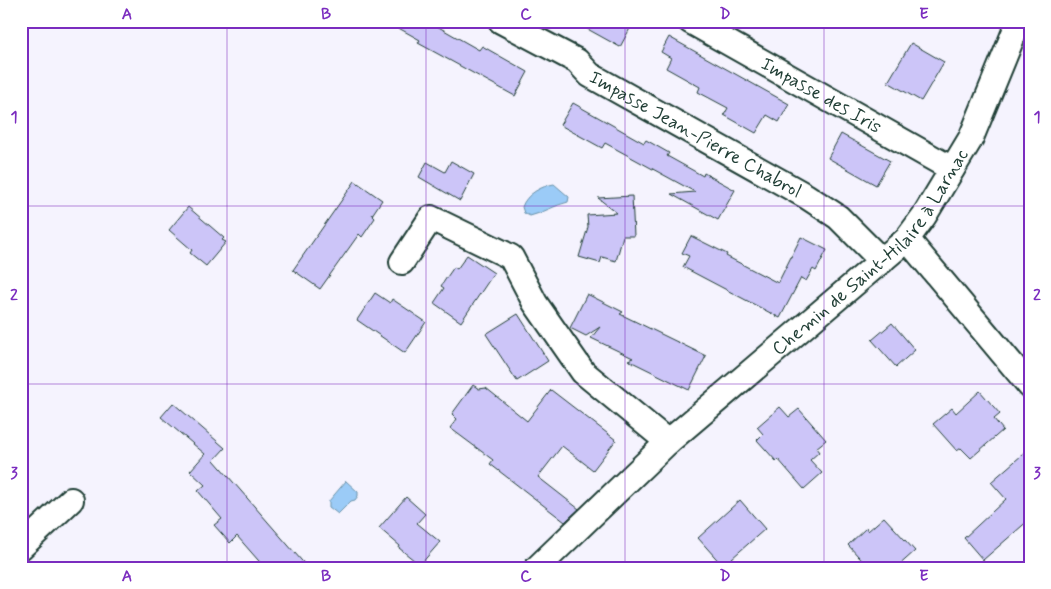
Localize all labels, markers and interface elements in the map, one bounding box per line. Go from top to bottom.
text: A [122,4,132,25]
text: B [321,4,331,25]
text: C [520,4,532,25]
text: D [719,4,731,25]
text: E [919,4,929,25]
street label: Impasse des Iris [757,51,886,139]
street label: Impasse Jean-Pierre Chabrol [585,65,806,204]
text: 1 [10,107,18,128]
text: 1 [1033,107,1041,128]
street label: Chemin de Saint-Hilaire à Larnac [767,144,974,361]
text: 2 [10,285,18,306]
text: 2 [1033,285,1041,306]
text: 3 [10,463,18,484]
text: 3 [1033,463,1041,484]
text: A [122,566,132,587]
text: B [321,566,331,587]
text: C [520,566,532,587]
text: D [719,566,731,587]
text: E [919,566,929,587]

